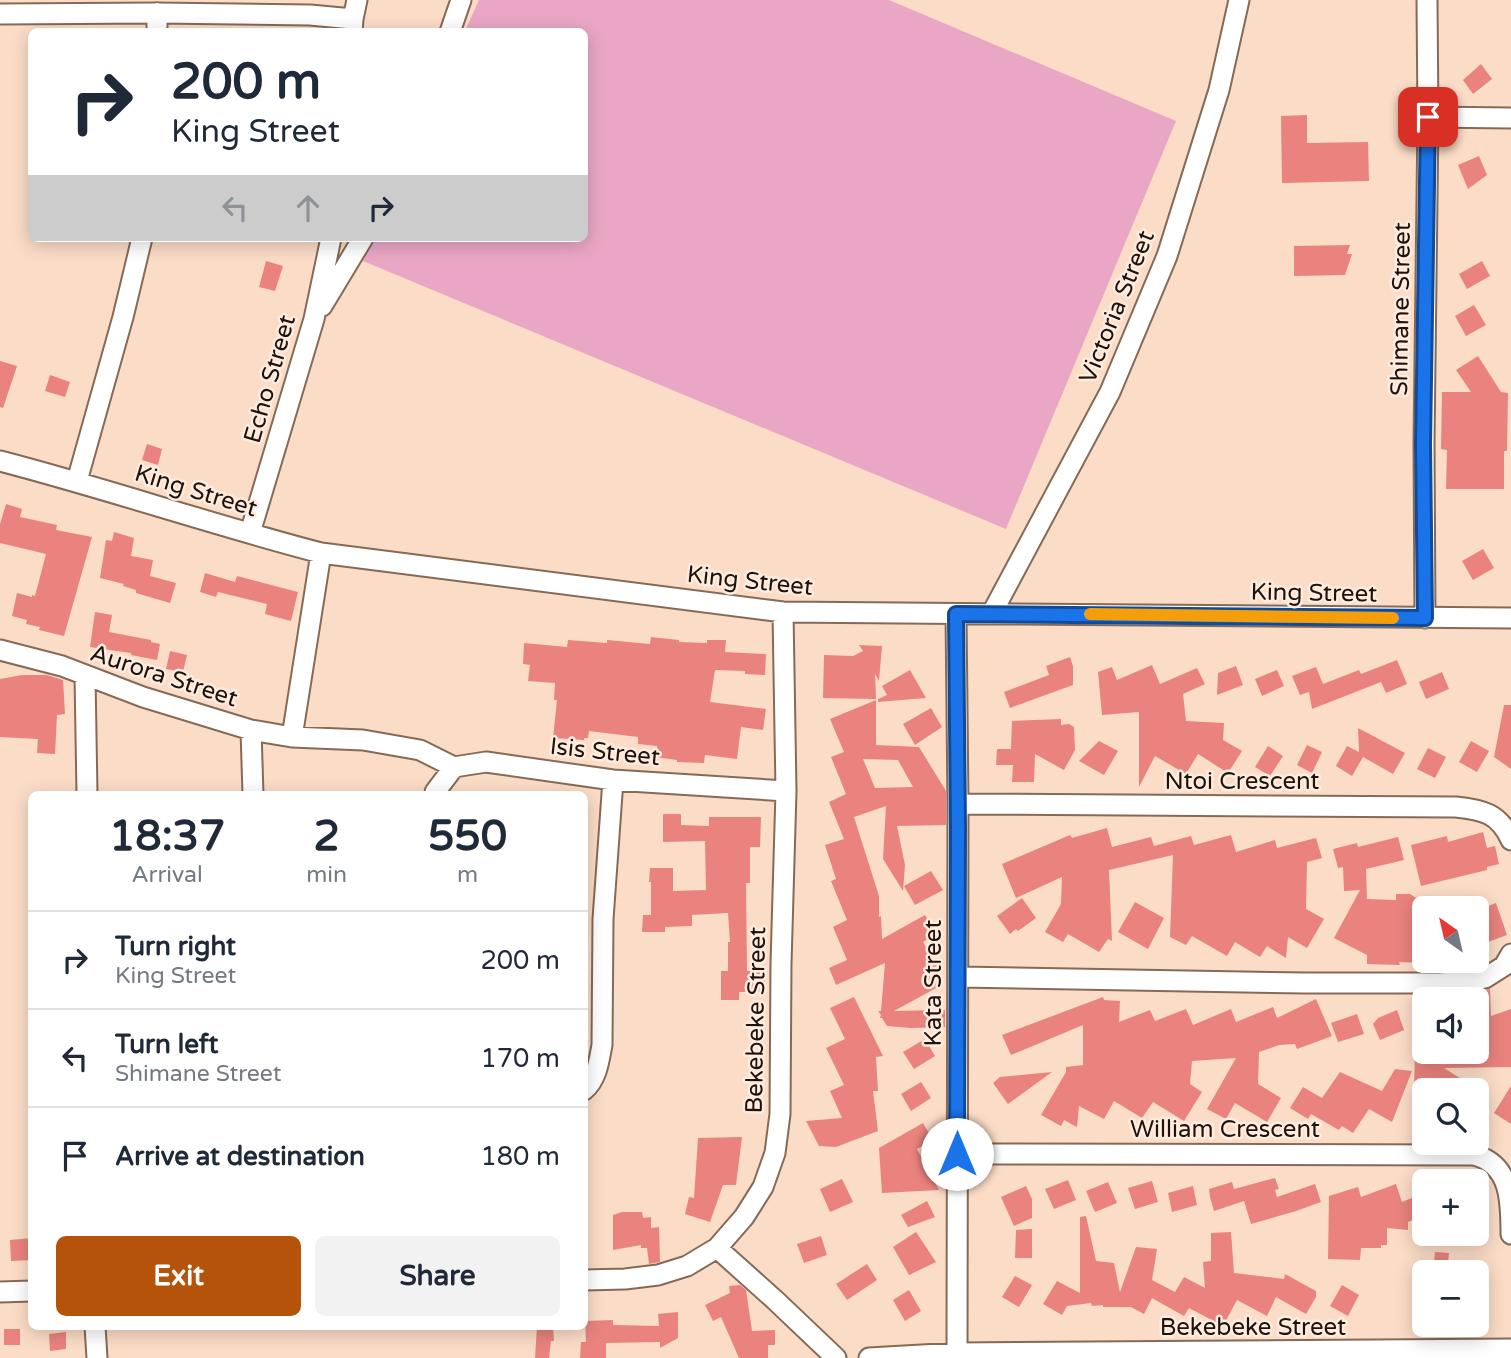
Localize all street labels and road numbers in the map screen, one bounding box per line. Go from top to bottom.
street label: Shimane Street [1385,222,1417,396]
street label: Victoria Street [1073,226,1161,388]
street label: Echo Street [238,312,302,446]
street label: King Street [131,459,261,523]
street label: King Street [686,560,814,602]
street label: King Street [1250,577,1378,609]
street label: Aurora Street [87,639,241,713]
street label: Isis Street [549,732,661,772]
street label: Ntoi Crescent [1164,767,1320,796]
street label: Kata Street [919,920,948,1046]
street label: Bekebeke Street [740,926,772,1114]
street label: William Crescent [1130,1115,1320,1144]
street label: Bekebeke Street [1160,1313,1346,1342]

